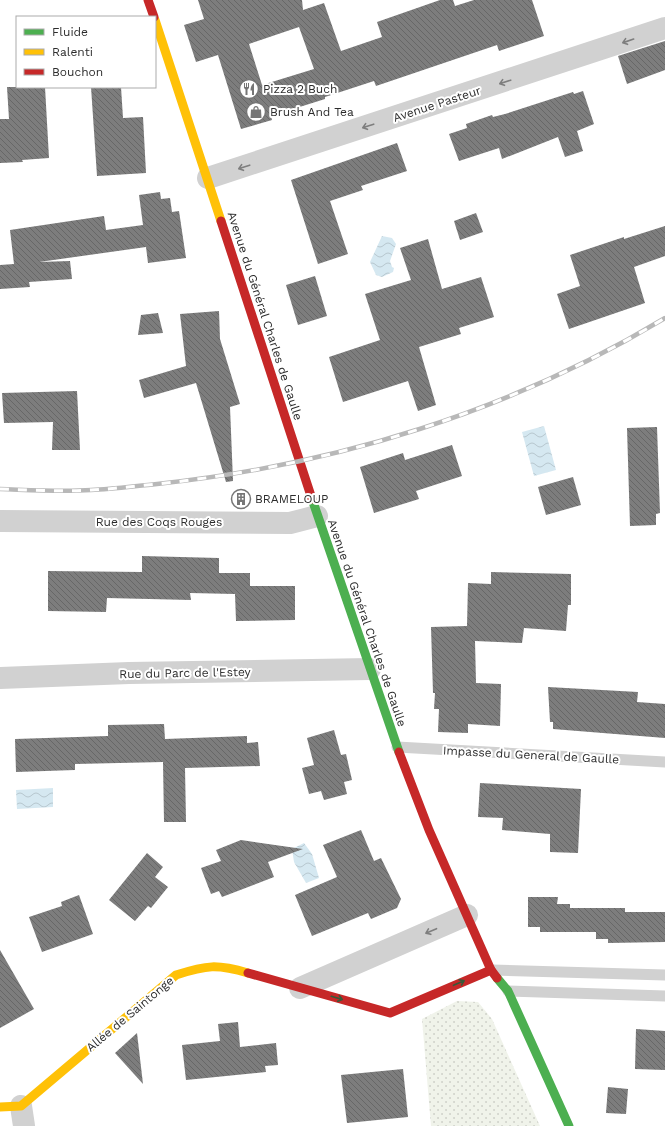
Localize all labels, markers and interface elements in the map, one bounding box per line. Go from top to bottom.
legend [16,16,156,88]
text: Fluide [52,25,88,39]
one-way arrow [622,38,635,45]
text: Ralenti [52,45,93,59]
text: Bouchon [52,65,103,79]
restaurant icon: Pizza 2 Buch [238,78,260,100]
one-way arrow [499,78,511,86]
place label: Pizza 2 Buch [263,82,337,96]
street label: Avenue Pasteur [391,83,483,125]
shop icon: Brush And Tea [245,101,267,123]
place label: Brush And Tea [270,105,354,119]
one-way arrow [362,123,374,131]
one-way arrow [238,164,251,171]
street label: Avenue du Général Charles de Gaulle [225,210,305,422]
building icon: BRAMELOUP [230,488,252,510]
place label: BRAMELOUP [255,492,328,506]
street label: Rue des Coqs Rouges [96,515,222,529]
street label: Avenue du Général Charles de Gaulle [325,517,409,729]
street label: Rue du Parc de l'Estey [119,665,252,681]
street label: Impasse du General de Gaulle [443,743,620,767]
one-way arrow [425,928,437,935]
street label: Allée de Saintonge [84,973,177,1055]
one-way arrow [453,979,465,987]
one-way arrow [331,995,344,1002]

